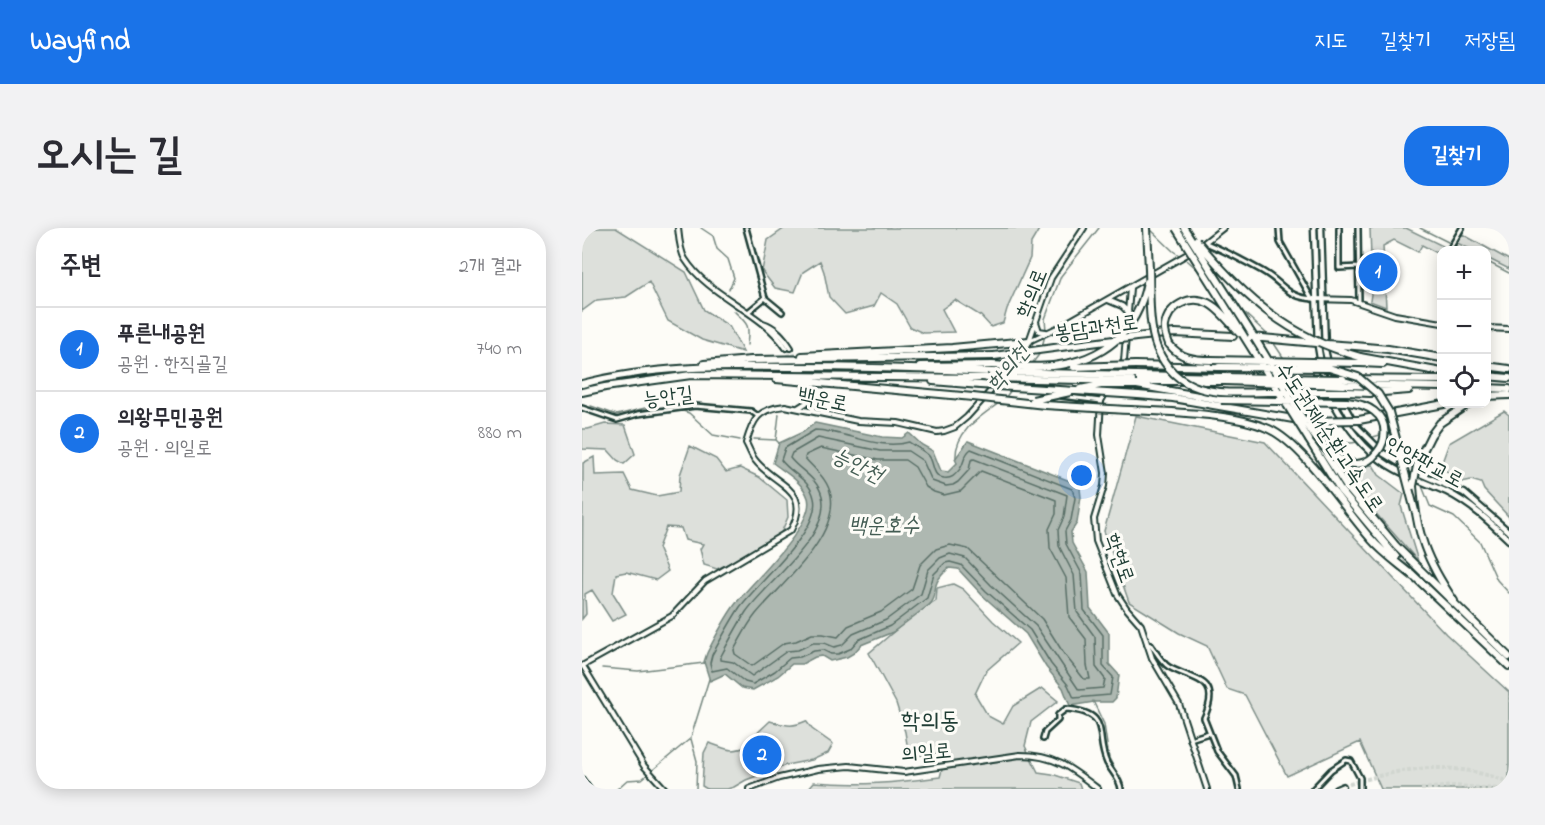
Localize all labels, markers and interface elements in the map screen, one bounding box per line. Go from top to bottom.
text: Wayfind [30,22,130,63]
text: 지도 [1314,27,1348,57]
text: 길찾기 [1381,27,1431,57]
text: 저장됨 [1464,27,1515,57]
text: 오시는 길 [36,126,182,187]
button: 길찾기 [1404,126,1509,186]
map controls [1437,246,1491,408]
button: + [1437,246,1491,300]
text: 주변 [60,248,102,286]
pin: 1 [1358,250,1398,294]
text: 2개 결과 [459,253,522,282]
street label: 학의로 [1009,265,1056,323]
button: − [1437,300,1491,354]
street label: 봉담과천로 [1052,308,1140,350]
text: 푸른내공원 [117,319,206,351]
text: 1 [76,335,83,364]
text: 740 m [476,335,522,364]
water label: 학의천 [980,336,1040,400]
text: 공원 · 한직골길 [117,351,228,380]
button: locate [1437,354,1491,408]
street label: 수도권제1순환고속도로 [1267,357,1390,519]
street label: 능안길 [641,380,695,416]
street label: 백운로 [795,381,851,421]
text: 의왕무민공원 [117,403,223,435]
text: 2 [75,419,84,448]
text: 880 m [478,419,522,448]
street label: 안양판교로 [1380,431,1468,497]
text: 공원 · 의일로 [117,435,212,464]
water label: 능안천 [826,441,890,494]
your location [1067,461,1096,490]
water label: 백운호수 [849,511,920,543]
street label: 학현로 [1095,530,1141,588]
district label: 학의동 [901,705,959,740]
pin: 2 [742,732,782,778]
street label: 의일로 [900,737,953,771]

